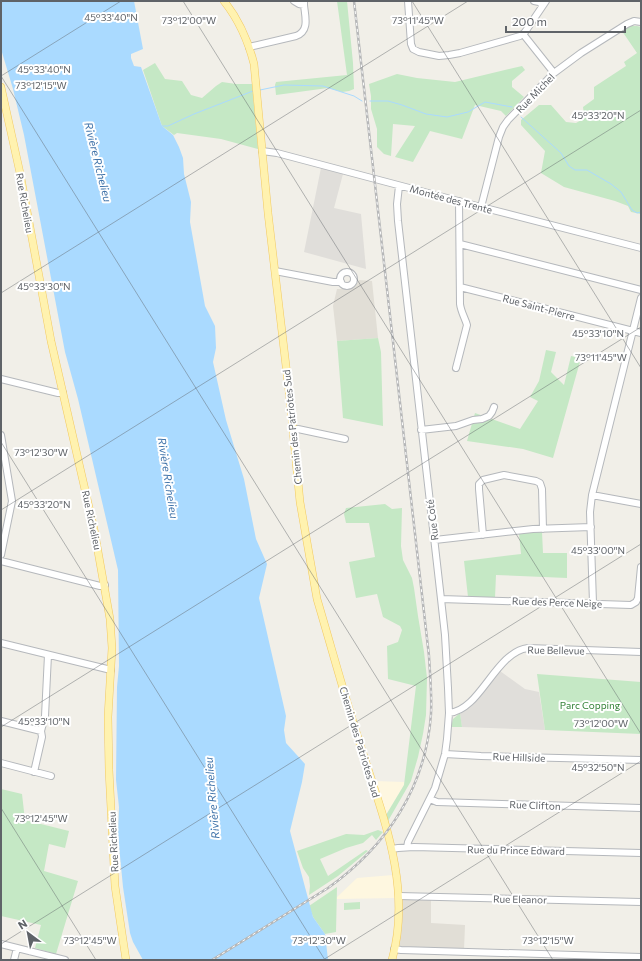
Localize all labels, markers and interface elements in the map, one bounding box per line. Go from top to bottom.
scale bar [506,8,625,34]
text: 45°33'40"N [84,11,138,23]
text: 73°12'00"W [162,14,216,26]
text: 73°11'45"W [392,14,444,26]
text: 200 m [512,14,547,28]
text: 45°33'40"N [17,63,71,75]
street label: Rue Michel [513,71,557,115]
text: 73°12'15"W [15,79,67,91]
text: 45°33'20"N [571,109,625,121]
water label: Rivière Richelieu [82,121,115,203]
street label: Rue Richelieu [14,172,36,234]
street label: Montée des Trente [408,182,494,216]
text: 45°33'30"N [17,280,71,292]
street label: Rue Saint-Pierre [502,292,576,322]
text: 45°33'10"N [572,327,624,339]
text: 73°11'45"W [575,351,627,363]
street label: Chemin des Patriotes Sud [280,369,304,485]
water label: Rivière Richelieu [156,436,181,519]
text: 73°12'30"W [14,446,68,458]
street label: Rue Richelieu [80,489,104,551]
text: 45°33'20"N [17,498,71,510]
street label: Rue Coté [424,499,440,541]
text: 45°33'00"N [571,544,625,556]
street label: Rue des Perce Neige [512,594,602,610]
street label: Rue Bellevue [527,644,585,656]
street label: Chemin des Patriotes Sud [337,685,383,799]
park label: Parc Copping [560,699,621,711]
text: 45°33'10"N [18,715,70,727]
text: 73°12'00"W [574,717,628,729]
street label: Rue Hillside [492,750,546,764]
water label: Rivière Richelieu [201,757,222,839]
text: 45°32'50"N [571,761,625,773]
street label: Rue Clifton [509,798,561,812]
street label: Rue Richelieu [105,811,121,873]
text: 73°12'45"W [14,812,68,824]
street label: Rue du Prince Edward [467,843,565,857]
street label: Rue Eleanor [493,893,547,905]
north arrow [8,913,48,953]
text: N [15,916,29,932]
text: 73°12'45"W [63,934,117,946]
text: 73°12'30"W [292,934,346,946]
text: 73°12'15"W [522,934,574,946]

